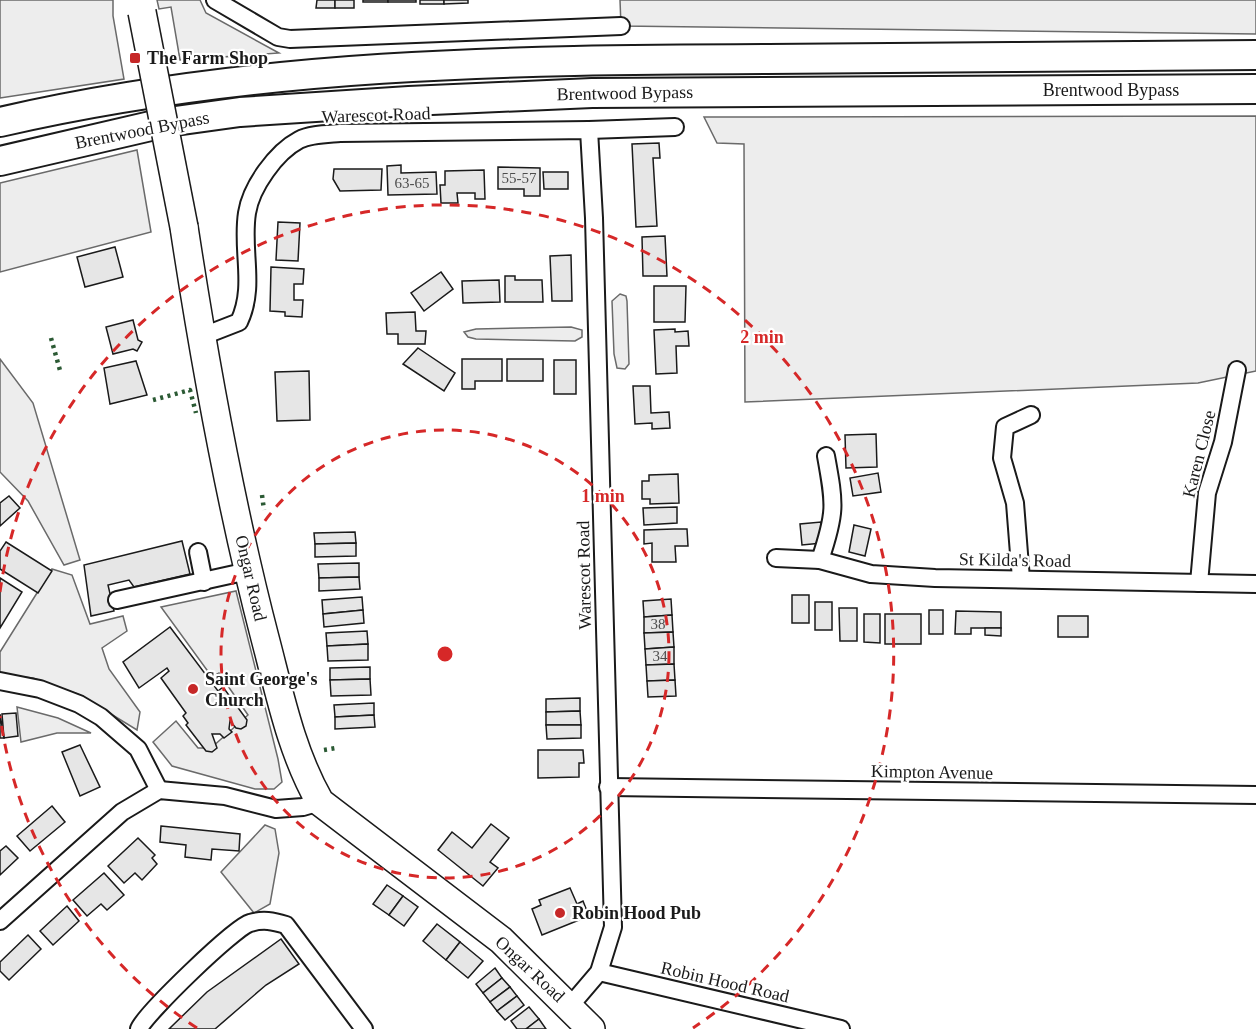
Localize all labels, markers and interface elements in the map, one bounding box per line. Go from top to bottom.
place label: The Farm Shop [147,48,268,68]
marker: The Farm Shop [128,51,142,65]
street label: Brentwood Bypass [1043,80,1179,100]
street label: Brentwood Bypass [557,82,693,104]
street label: Warescot Road [321,103,431,127]
street label: Brentwood Bypass [73,107,211,153]
house number: 55-57 [502,170,537,186]
house number: 63-65 [395,175,430,191]
text: 2 min [740,327,784,347]
street label: Karen Close [1178,408,1220,500]
text: 1 min [581,486,625,506]
street label: Warescot Road [573,520,595,630]
street label: Ongar Road [231,533,271,623]
street label: St Kilda's Road [959,549,1071,571]
house number: 38 [651,616,666,632]
centre of rings [435,644,455,664]
house number: 34 [653,648,668,664]
place label: Saint George's Church [205,669,318,710]
marker: Saint George's Church [186,682,200,696]
street label: Kimpton Avenue [871,761,993,783]
place label: Robin Hood Pub [572,903,701,923]
marker: Robin Hood Pub [553,906,567,920]
street label: Ongar Road [491,932,569,1006]
street label: Robin Hood Road [659,958,791,1006]

